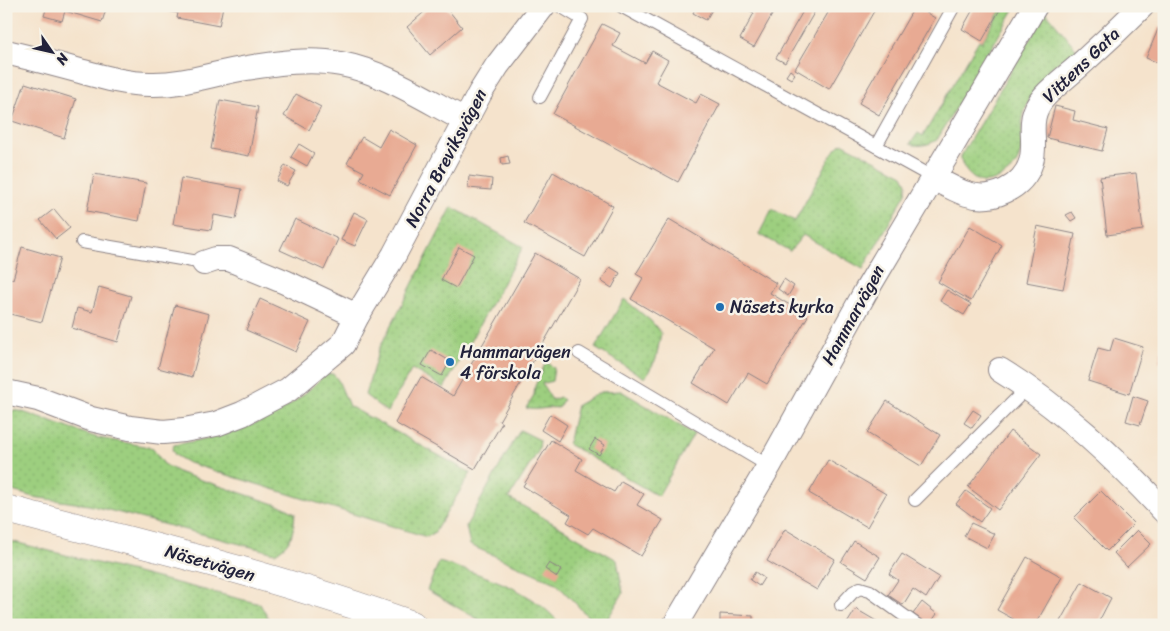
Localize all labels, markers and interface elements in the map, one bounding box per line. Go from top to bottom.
street label: Vittens Gata [1034,19,1128,111]
north arrow [28,28,78,78]
text: N [49,47,76,70]
street label: Norra Breviksvägen [396,83,496,233]
street label: Hammarvägen [812,259,894,371]
place label: Näsets kyrka [730,291,834,323]
marker: Näsets kyrka [714,301,726,313]
place label: Hammarvägen 4 förskola [460,336,571,389]
marker: Hammarvägen 4 förskola [444,356,456,368]
street label: Näsetvägen [161,535,259,591]

